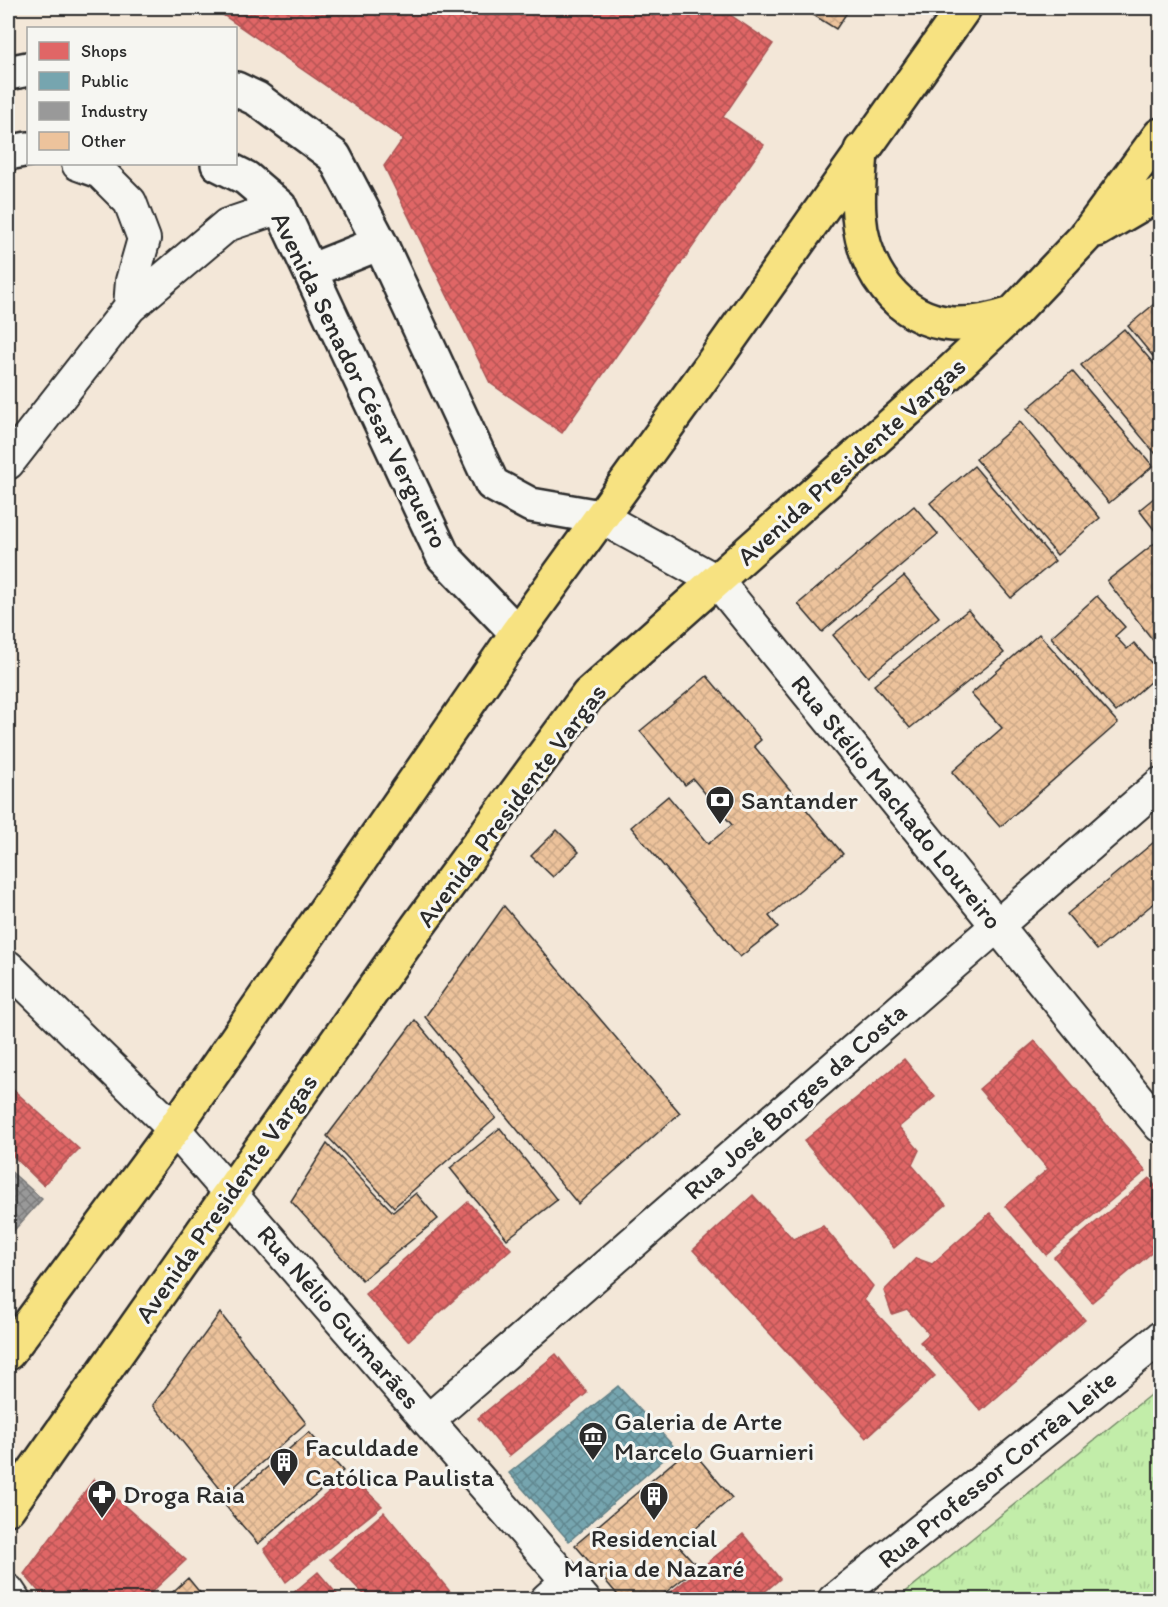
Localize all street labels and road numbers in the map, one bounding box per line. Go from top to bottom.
street label: Avenida Senador César Vergueiro [264,207,456,553]
street label: Avenida Presidente Vargas [730,350,972,572]
street label: Rua Stélio Machado Loureiro [784,668,1010,936]
street label: Avenida Presidente Vargas [409,677,613,933]
street label: Rua José Borges da Costa [677,995,913,1206]
street label: Avenida Presidente Vargas [128,1067,324,1329]
street label: Rua Nélio Guimarães [250,1218,428,1416]
street label: Rua Professor Corrêa Leite [871,1363,1123,1575]

